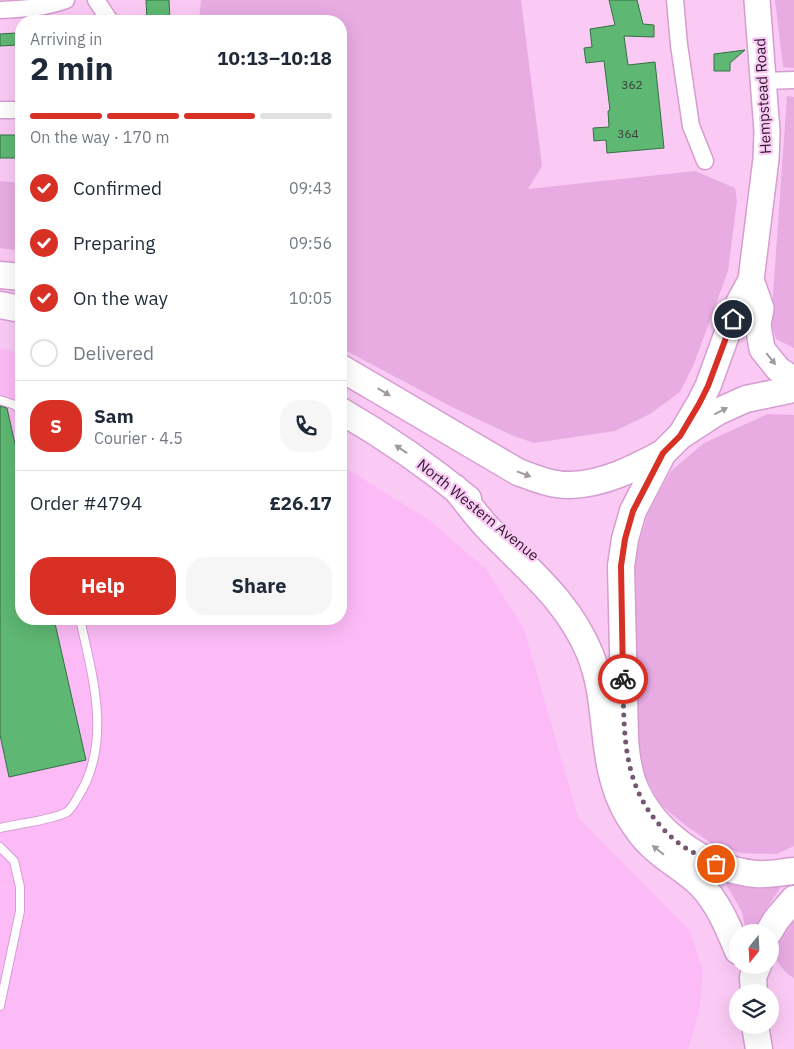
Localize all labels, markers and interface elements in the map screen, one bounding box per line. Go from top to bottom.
text: Arriving in [30,29,102,49]
street label: Hempstead Road [750,38,775,154]
text: 10:13–10:18 [217,46,332,70]
text: 2 min [30,47,114,89]
house number: 362 [621,77,643,92]
house number: 364 [617,126,639,141]
text: On the way · 170 m [30,127,169,147]
icon: check [30,174,58,202]
text: Confirmed [73,176,162,200]
text: 09:43 [289,178,332,198]
icon: check [30,229,58,257]
text: Preparing [73,231,155,255]
text: 09:56 [289,233,332,253]
icon: check [30,284,58,312]
text: On the way [73,286,168,310]
text: 10:05 [289,288,332,308]
pin [712,298,754,340]
icon: home [719,305,747,333]
text: Delivered [73,341,154,365]
one-way arrow [765,352,776,365]
one-way arrow [377,388,390,397]
button: phone [280,400,332,452]
text: Sam [94,404,134,428]
one-way arrow [714,407,728,415]
text: S [50,414,62,438]
text: Courier · 4.5 [94,428,183,448]
one-way arrow [394,444,408,454]
street label: North Western Avenue [413,455,543,565]
one-way arrow [517,470,532,478]
text: Order #4794 [30,491,142,515]
text: £26.17 [269,491,332,515]
button: Help [30,557,176,615]
button: Share [186,557,332,615]
courier [598,654,648,704]
icon: bike [609,665,637,693]
pin [695,843,737,885]
one-way arrow [651,845,664,856]
icon: bag [702,850,730,878]
north arrow [729,924,779,974]
map controls [729,924,779,1034]
button: layers [729,984,779,1034]

